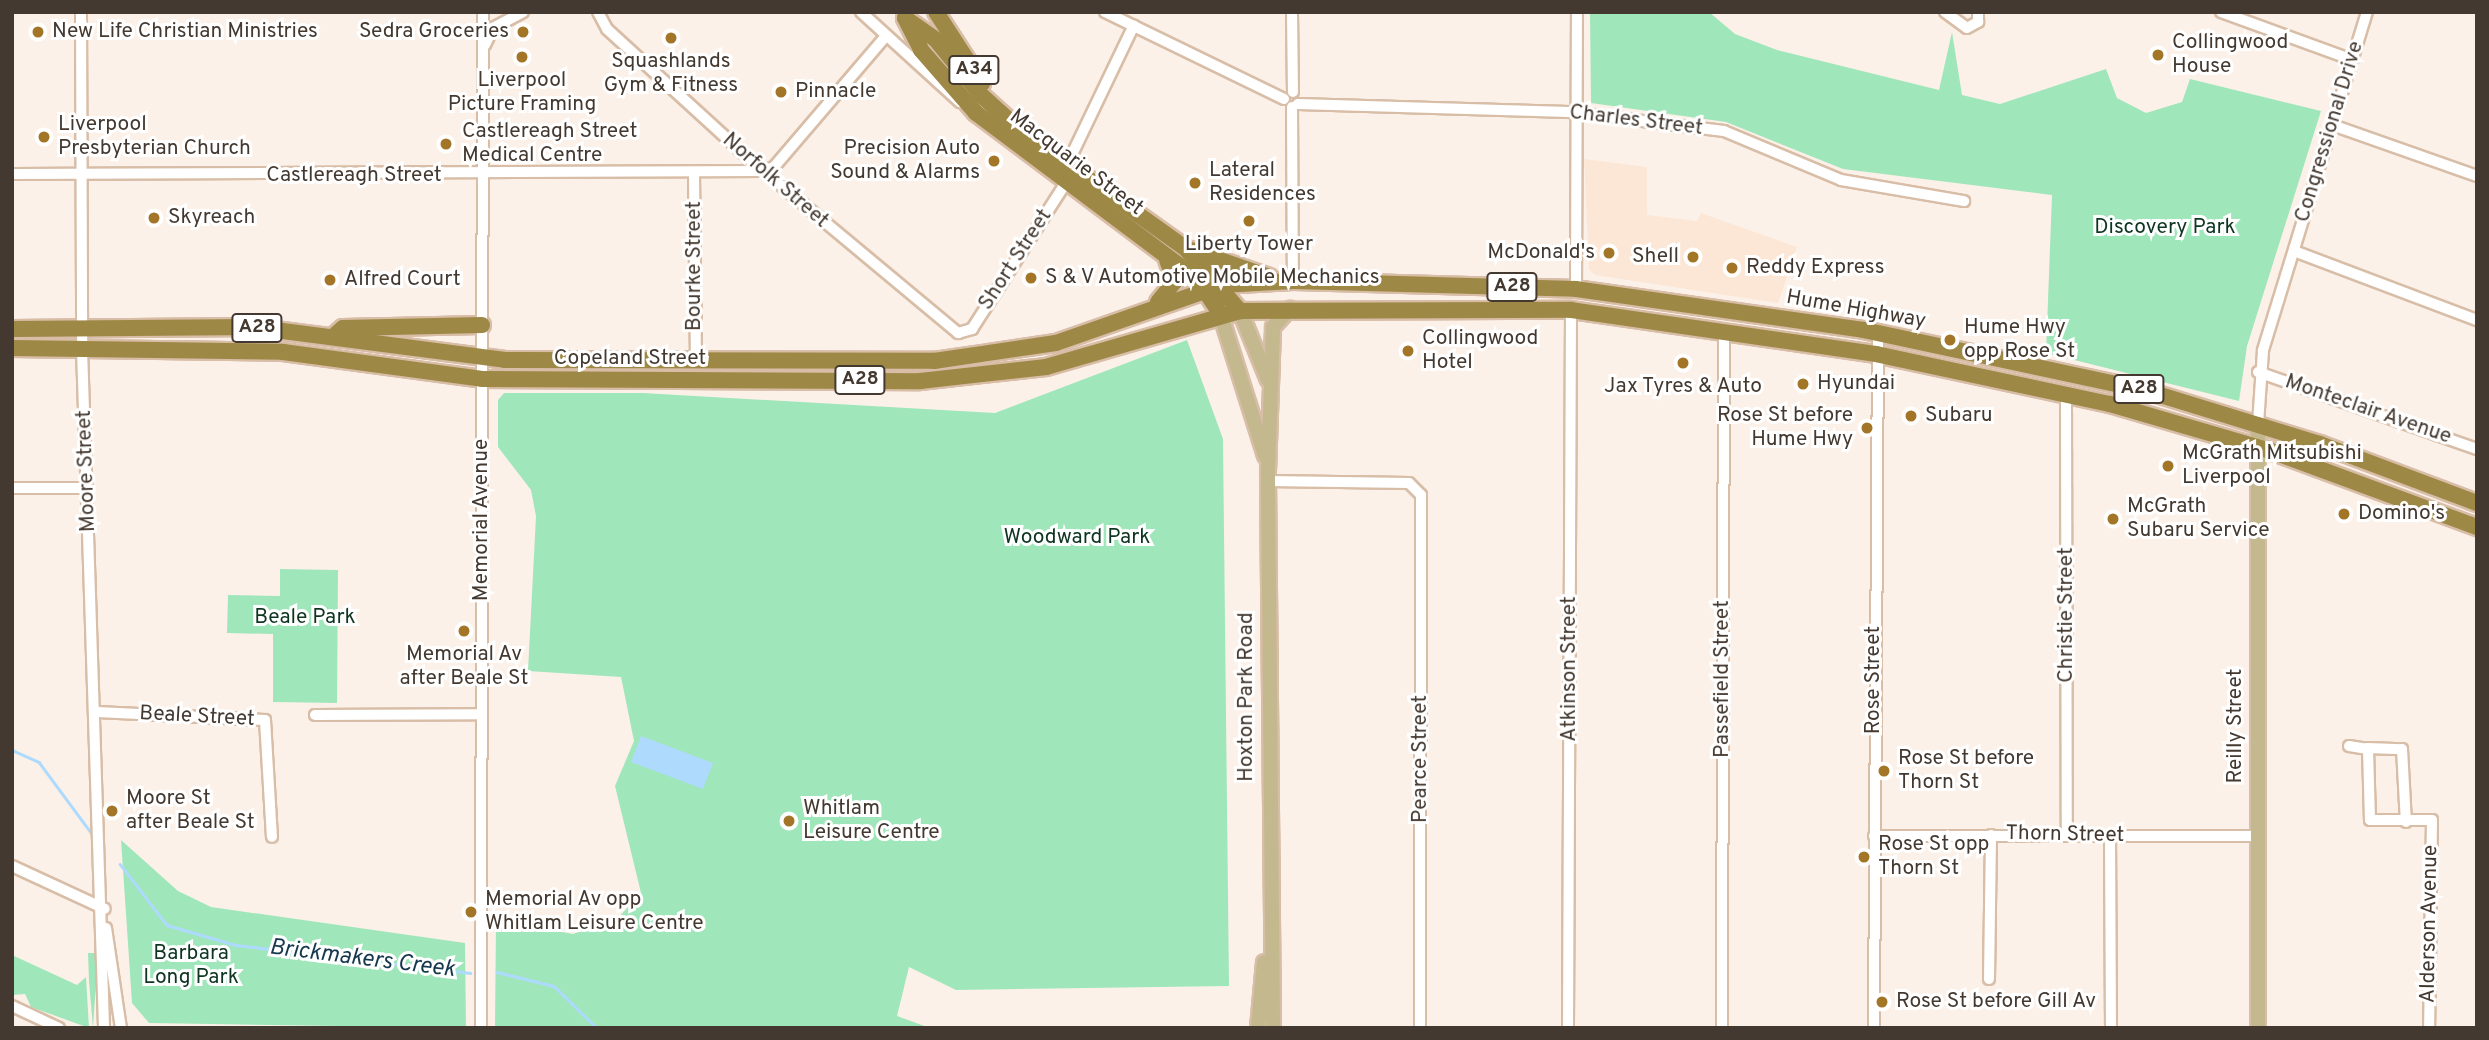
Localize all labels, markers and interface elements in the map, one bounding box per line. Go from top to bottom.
place label: New Life Christian Ministries [52,19,318,45]
place label: Sedra Groceries [359,19,509,45]
marker: New Life Christian Ministries [30,24,46,40]
marker: Sedra Groceries [515,24,531,40]
marker: Squashlands Gym & Fitness [663,30,679,46]
place label: Collingwood House [2172,30,2288,80]
street label: Congressional Drive [2290,38,2370,226]
marker: Collingwood House [2150,47,2166,63]
marker: Liverpool Picture Framing [514,49,530,65]
place label: Squashlands Gym & Fitness [604,49,738,99]
road number: A34 [948,54,1000,86]
place label: Liverpool Picture Framing [448,68,596,118]
place label: Pinnacle [795,79,876,105]
marker: Pinnacle [773,84,789,100]
street label: Charles Street [1568,100,1704,142]
street label: Macquarie Street [1004,105,1148,221]
place label: Liverpool Presbyterian Church [58,112,251,162]
place label: Castlereagh Street Medical Centre [462,119,637,169]
street label: Norfolk Street [717,128,833,234]
marker: Liverpool Presbyterian Church [36,129,52,145]
marker: Castlereagh Street Medical Centre [436,134,456,154]
place label: Precision Auto Sound & Alarms [829,136,980,186]
marker: Precision Auto Sound & Alarms [986,153,1002,169]
place label: Lateral Residences [1209,158,1316,208]
street label: Castlereagh Street [266,163,442,189]
marker: Lateral Residences [1187,175,1203,191]
street label: Bourke Street [682,201,708,331]
place label: Skyreach [168,205,255,231]
street label: Short Street [974,205,1058,315]
marker: Skyreach [146,210,162,226]
marker: Liberty Tower [1241,213,1257,229]
park label: Discovery Park [2094,215,2236,241]
place label: Liberty Tower [1184,232,1314,258]
place label: McDonald's [1487,240,1595,266]
place label: Shell [1632,244,1679,270]
marker: McDonald's [1601,245,1617,261]
marker: Shell [1685,249,1701,265]
place label: Reddy Express [1746,255,1885,281]
marker: Reddy Express [1724,260,1740,276]
place label: S & V Automotive Mobile Mechanics [1045,265,1382,291]
place label: Alfred Court [344,267,461,293]
marker: S & V Automotive Mobile Mechanics [1023,270,1039,286]
marker: Alfred Court [322,272,338,288]
road number: A28 [1486,272,1538,302]
street label: Hume Highway [1784,285,1928,335]
road number: A28 [231,312,283,344]
place label: Hume Hwy opp Rose St [1964,315,2075,365]
place label: Collingwood Hotel [1422,326,1538,376]
marker: Hume Hwy opp Rose St [1942,332,1958,348]
marker: Collingwood Hotel [1400,343,1416,359]
street label: Copeland Street [554,346,706,372]
marker: Jax Tyres & Auto [1675,355,1691,371]
road number: A28 [834,364,886,396]
street label: Monteclair Avenue [2281,370,2455,450]
place label: Hyundai [1817,371,1895,397]
place label: Jax Tyres & Auto [1603,374,1763,400]
road number: A28 [2113,374,2165,404]
marker: Hyundai [1795,376,1811,392]
place label: Rose St before Hume Hwy [1717,403,1853,453]
place label: Subaru [1925,403,1993,429]
marker: Subaru [1903,408,1919,424]
street label: Moore Street [72,409,102,533]
marker: Rose St before Hume Hwy [1859,420,1875,436]
street label: Memorial Avenue [469,438,495,602]
place label: McGrath Mitsubishi Liverpool [2182,441,2362,491]
marker: McGrath Mitsubishi Liverpool [2160,458,2176,474]
place label: McGrath Subaru Service [2127,494,2270,544]
place label: Domino's [2358,501,2445,527]
marker: Domino's [2336,506,2352,522]
marker: McGrath Subaru Service [2105,511,2121,527]
park label: Woodward Park [1004,525,1150,551]
street label: Christie Street [2054,547,2080,683]
street label: Atkinson Street [1557,596,1583,742]
street label: Passefield Street [1710,600,1736,758]
park label: Beale Park [254,605,356,631]
street label: Hoxton Park Road [1234,612,1260,782]
marker: Memorial Av after Beale St [456,623,472,639]
street label: Rose Street [1861,626,1887,734]
place label: Memorial Av after Beale St [400,642,528,692]
street label: Reilly Street [2223,669,2249,783]
street label: Pearce Street [1408,695,1434,823]
street label: Beale Street [139,701,255,733]
place label: Rose St before Thorn St [1898,746,2034,796]
marker: Rose St before Thorn St [1876,763,1892,779]
place label: Moore St after Beale St [126,786,255,836]
place label: Whitlam Leisure Centre [803,796,940,846]
marker: Moore St after Beale St [104,803,120,819]
marker: Whitlam Leisure Centre [781,813,797,829]
street label: Thorn Street [2005,821,2125,849]
place label: Rose St opp Thorn St [1878,832,1989,882]
street label: Alderson Avenue [2416,844,2444,1004]
marker: Rose St opp Thorn St [1856,849,1872,865]
place label: Memorial Av opp Whitlam Leisure Centre [485,887,703,937]
marker: Memorial Av opp Whitlam Leisure Centre [463,904,479,920]
water label: Brickmakers Creek [268,935,456,985]
park label: Barbara Long Park [143,941,239,991]
place label: Rose St before Gill Av [1896,989,2097,1015]
marker: Rose St before Gill Av [1874,994,1890,1010]

